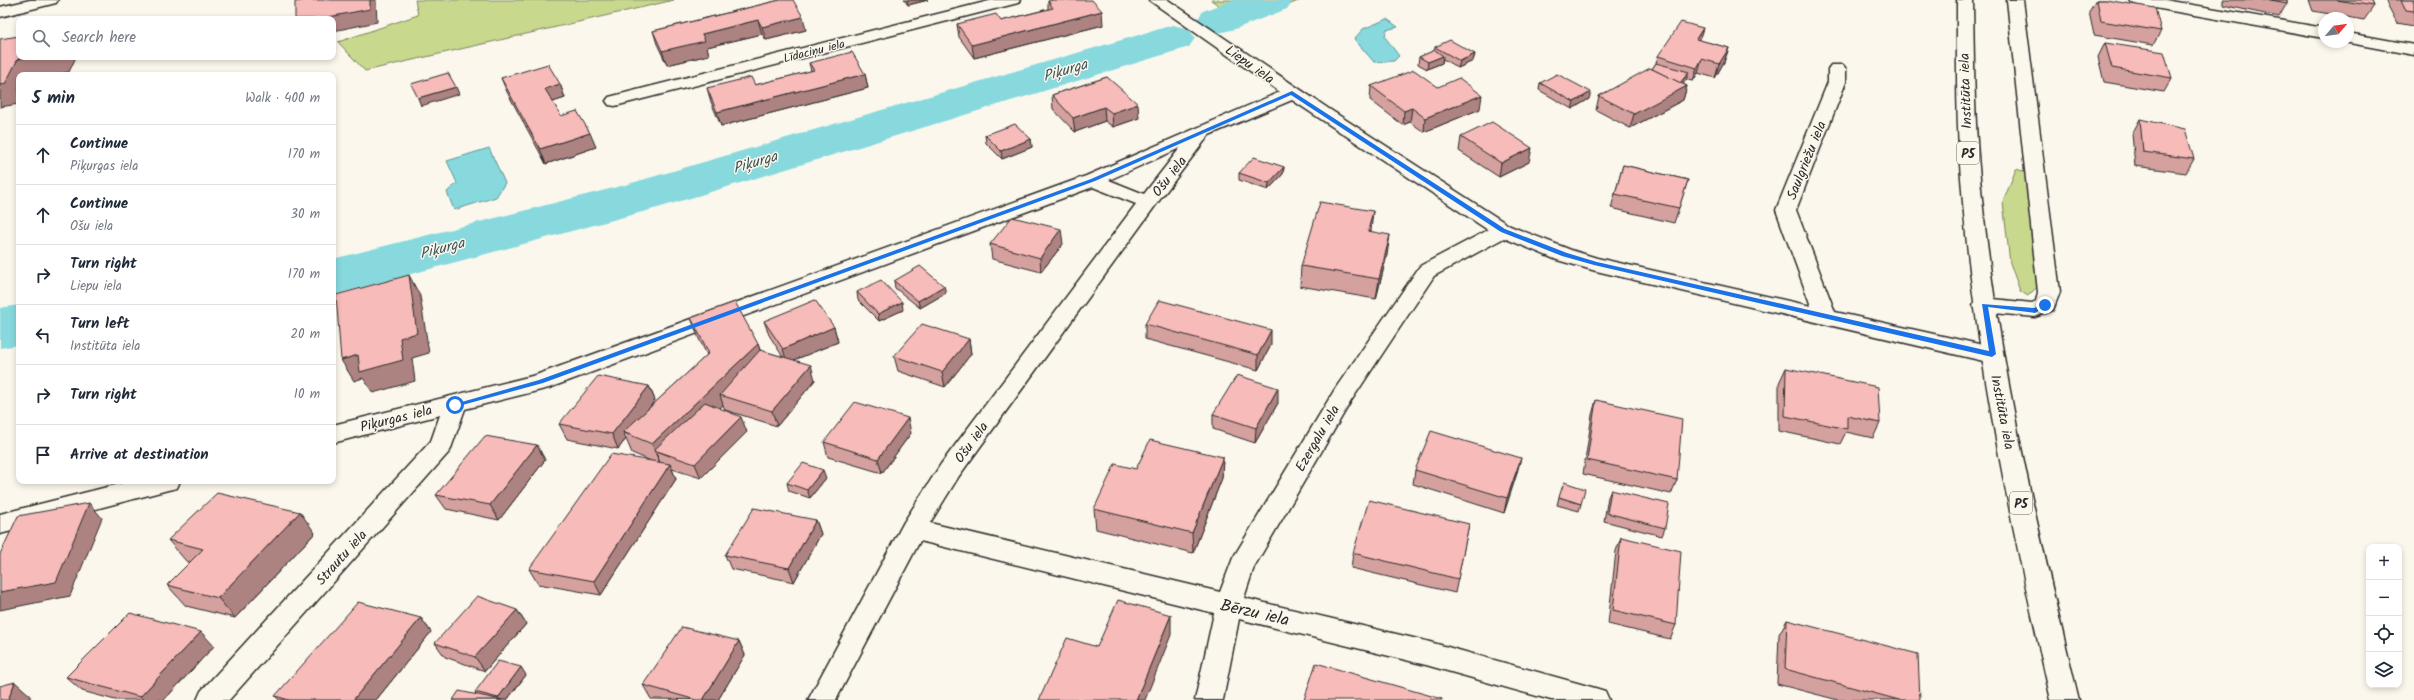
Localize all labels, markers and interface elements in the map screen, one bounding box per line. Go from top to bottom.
north arrow [2318,12,2354,48]
search box [16,16,336,60]
text: Search here [62,26,136,50]
icon: search [30,27,52,49]
street label: Līdaciņu iela [781,35,847,68]
street label: Liepu iela [1220,40,1279,90]
water label: Piķurga [1040,53,1091,89]
street label: Institūta iela [1954,53,1978,129]
text: 5 min [32,85,75,112]
text: Walk · 400 m [245,88,320,109]
street label: Saulgriežu iela [1781,118,1833,203]
text: Continue [70,132,128,156]
road number: P5 [1957,142,1979,164]
icon: ahead [32,144,54,166]
text: 170 m [288,144,320,165]
water label: Piķurga [730,145,781,181]
street label: Ošu iela [1147,152,1193,202]
text: Piķurgas iela [70,156,138,177]
text: Continue [70,192,128,216]
icon: ahead [32,204,54,226]
text: 30 m [291,204,320,225]
text: Ošu iela [70,216,113,237]
water label: Piķurga [417,231,468,266]
text: Turn right [70,252,137,276]
icon: right [32,264,54,286]
text: 170 m [288,264,320,285]
text: Liepu iela [70,276,122,297]
route end [2036,296,2054,314]
text: Turn left [70,312,130,336]
icon: left [32,324,54,346]
text: 20 m [290,324,320,345]
text: Institūta iela [70,336,140,357]
street label: Institūta iela [1984,373,2020,452]
text: Turn right [70,383,137,407]
icon: right [32,384,54,406]
text: 10 m [294,384,320,405]
route start [446,396,464,414]
street label: Piķurgas iela [358,399,435,439]
street label: Ezergalu iela [1290,401,1346,476]
street label: Ošu iela [949,417,994,468]
text: Arrive at destination [70,443,209,467]
icon: arrive [32,444,54,466]
road number: P5 [2010,492,2032,514]
street label: Strautu iela [311,525,373,590]
map controls [2366,544,2402,688]
button: + [2366,544,2402,580]
button: − [2366,580,2402,616]
street label: Bērzu iela [1217,592,1292,635]
button: locate [2366,616,2402,652]
button: layers [2366,652,2402,688]

